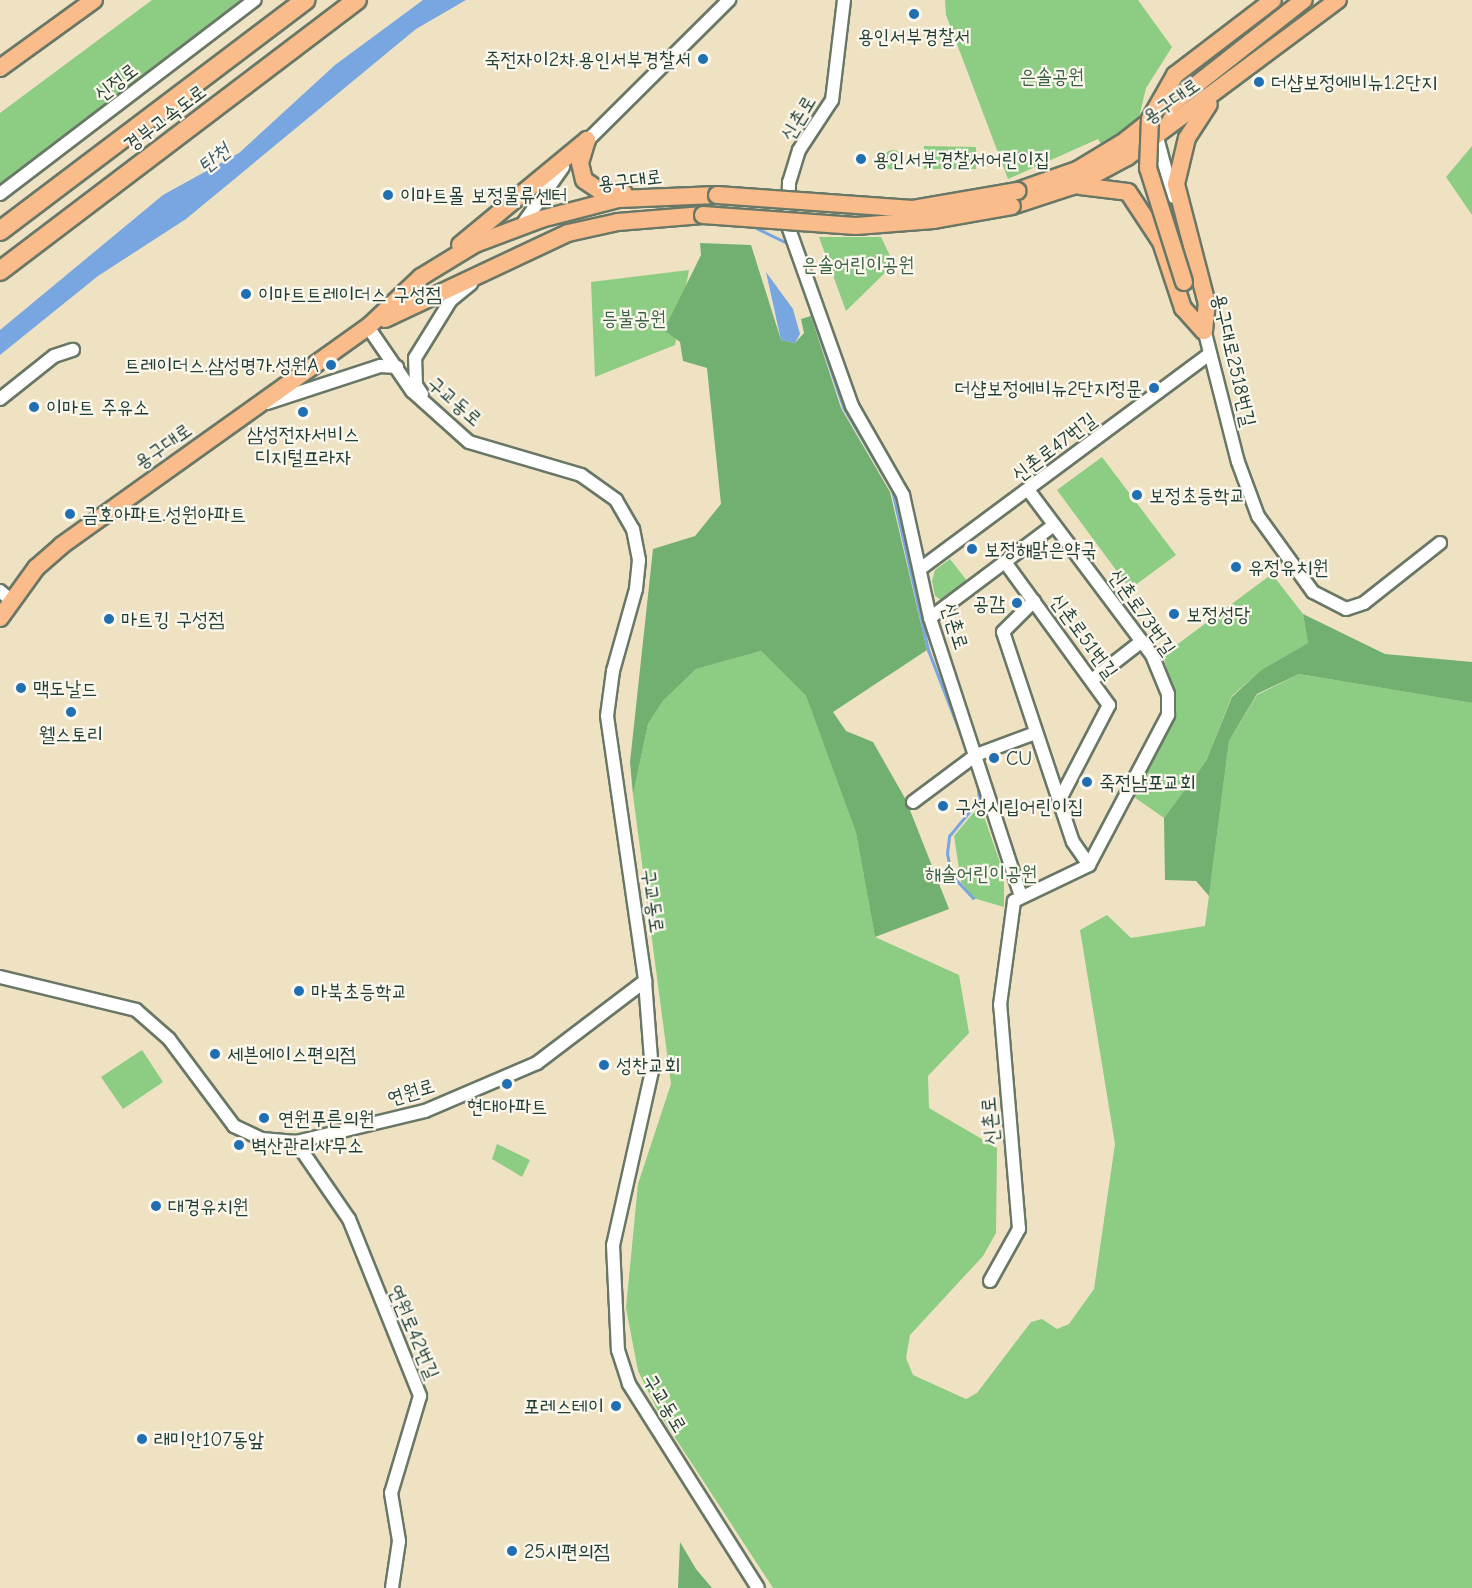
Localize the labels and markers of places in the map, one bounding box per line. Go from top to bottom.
marker: 용인서부경찰서 [907,7,921,21]
place label: 용인서부경찰서 [858,24,970,48]
place label: 죽전자이2차.용인서부경찰서 [484,47,691,71]
marker: 죽전자이2차.용인서부경찰서 [696,52,710,66]
place label: 더샵보정에비뉴1.2단지 [1271,70,1437,94]
marker: 더샵보정에비뉴1.2단지 [1252,75,1266,89]
place label: 용인서부경찰서어린이집 [873,147,1050,171]
marker: 용인서부경찰서어린이집 [854,152,868,166]
place label: 이마트몰 보정물류센터 [400,183,568,207]
marker: 이마트몰 보정물류센터 [381,188,395,202]
place label: 이마트트레이더스 구성점 [258,282,442,306]
marker: 이마트트레이더스 구성점 [239,287,253,301]
place label: 트레이더스.삼성명가.성원A [124,353,319,377]
marker: 트레이더스.삼성명가.성원A [324,358,338,372]
place label: 더샵보정에비뉴2단지정문 [955,376,1142,400]
marker: 더샵보정에비뉴2단지정문 [1147,381,1161,395]
place label: 이마트 주유소 [46,395,149,419]
marker: 이마트 주유소 [27,400,41,414]
marker: 삼성전자서비스 디지털프라자 [296,405,310,419]
place label: 삼성전자서비스 디지털프라자 [247,422,359,469]
place label: 보정초등학교 [1149,483,1246,507]
marker: 보정초등학교 [1130,488,1144,502]
place label: 금호아파트.성원아파트 [82,502,246,526]
marker: 금호아파트.성원아파트 [63,507,77,521]
place label: 보정해맑은약국 [984,537,1097,561]
marker: 보정해맑은약국 [965,542,979,556]
place label: 유정유치원 [1248,555,1328,579]
marker: 유정유치원 [1229,560,1243,574]
place label: 공감 [973,591,1005,615]
marker: 공감 [1010,596,1024,610]
place label: 보정성당 [1186,602,1250,626]
place label: 마트킹 구성점 [121,607,224,631]
marker: 보정성당 [1167,607,1181,621]
marker: 마트킹 구성점 [102,612,116,626]
place label: 맥도날드 [33,676,97,700]
marker: 맥도날드 [14,681,28,695]
marker: 웰스토리 [64,705,78,719]
place label: 웰스토리 [39,722,103,746]
place label: CU [1006,746,1032,770]
marker: CU [987,751,1001,765]
place label: 죽전남포교회 [1099,770,1196,794]
marker: 죽전남포교회 [1080,775,1094,789]
place label: 구성시립어린이집 [955,794,1084,818]
marker: 구성시립어린이집 [936,799,950,813]
place label: 마북초등학교 [311,979,408,1003]
marker: 마북초등학교 [292,984,306,998]
place label: 세븐에이스편의점 [227,1042,356,1066]
marker: 세븐에이스편의점 [208,1047,222,1061]
place label: 성찬교회 [616,1053,680,1077]
marker: 성찬교회 [597,1058,611,1072]
marker: 현대아파트 [500,1077,514,1091]
place label: 현대아파트 [467,1094,547,1118]
place label: 연원푸른의원 [278,1106,375,1130]
marker: 연원푸른의원 [255,1109,273,1127]
place label: 벽산관리사무소 [251,1133,364,1157]
marker: 벽산관리사무소 [232,1138,246,1152]
place label: 대경유치원 [168,1194,248,1218]
marker: 대경유치원 [149,1199,163,1213]
place label: 포레스테이 [524,1394,604,1418]
marker: 포레스테이 [609,1399,623,1413]
place label: 래미안107동앞 [154,1427,264,1451]
marker: 래미안107동앞 [135,1432,149,1446]
place label: 25시편의점 [524,1539,610,1563]
marker: 25시편의점 [505,1544,519,1558]

